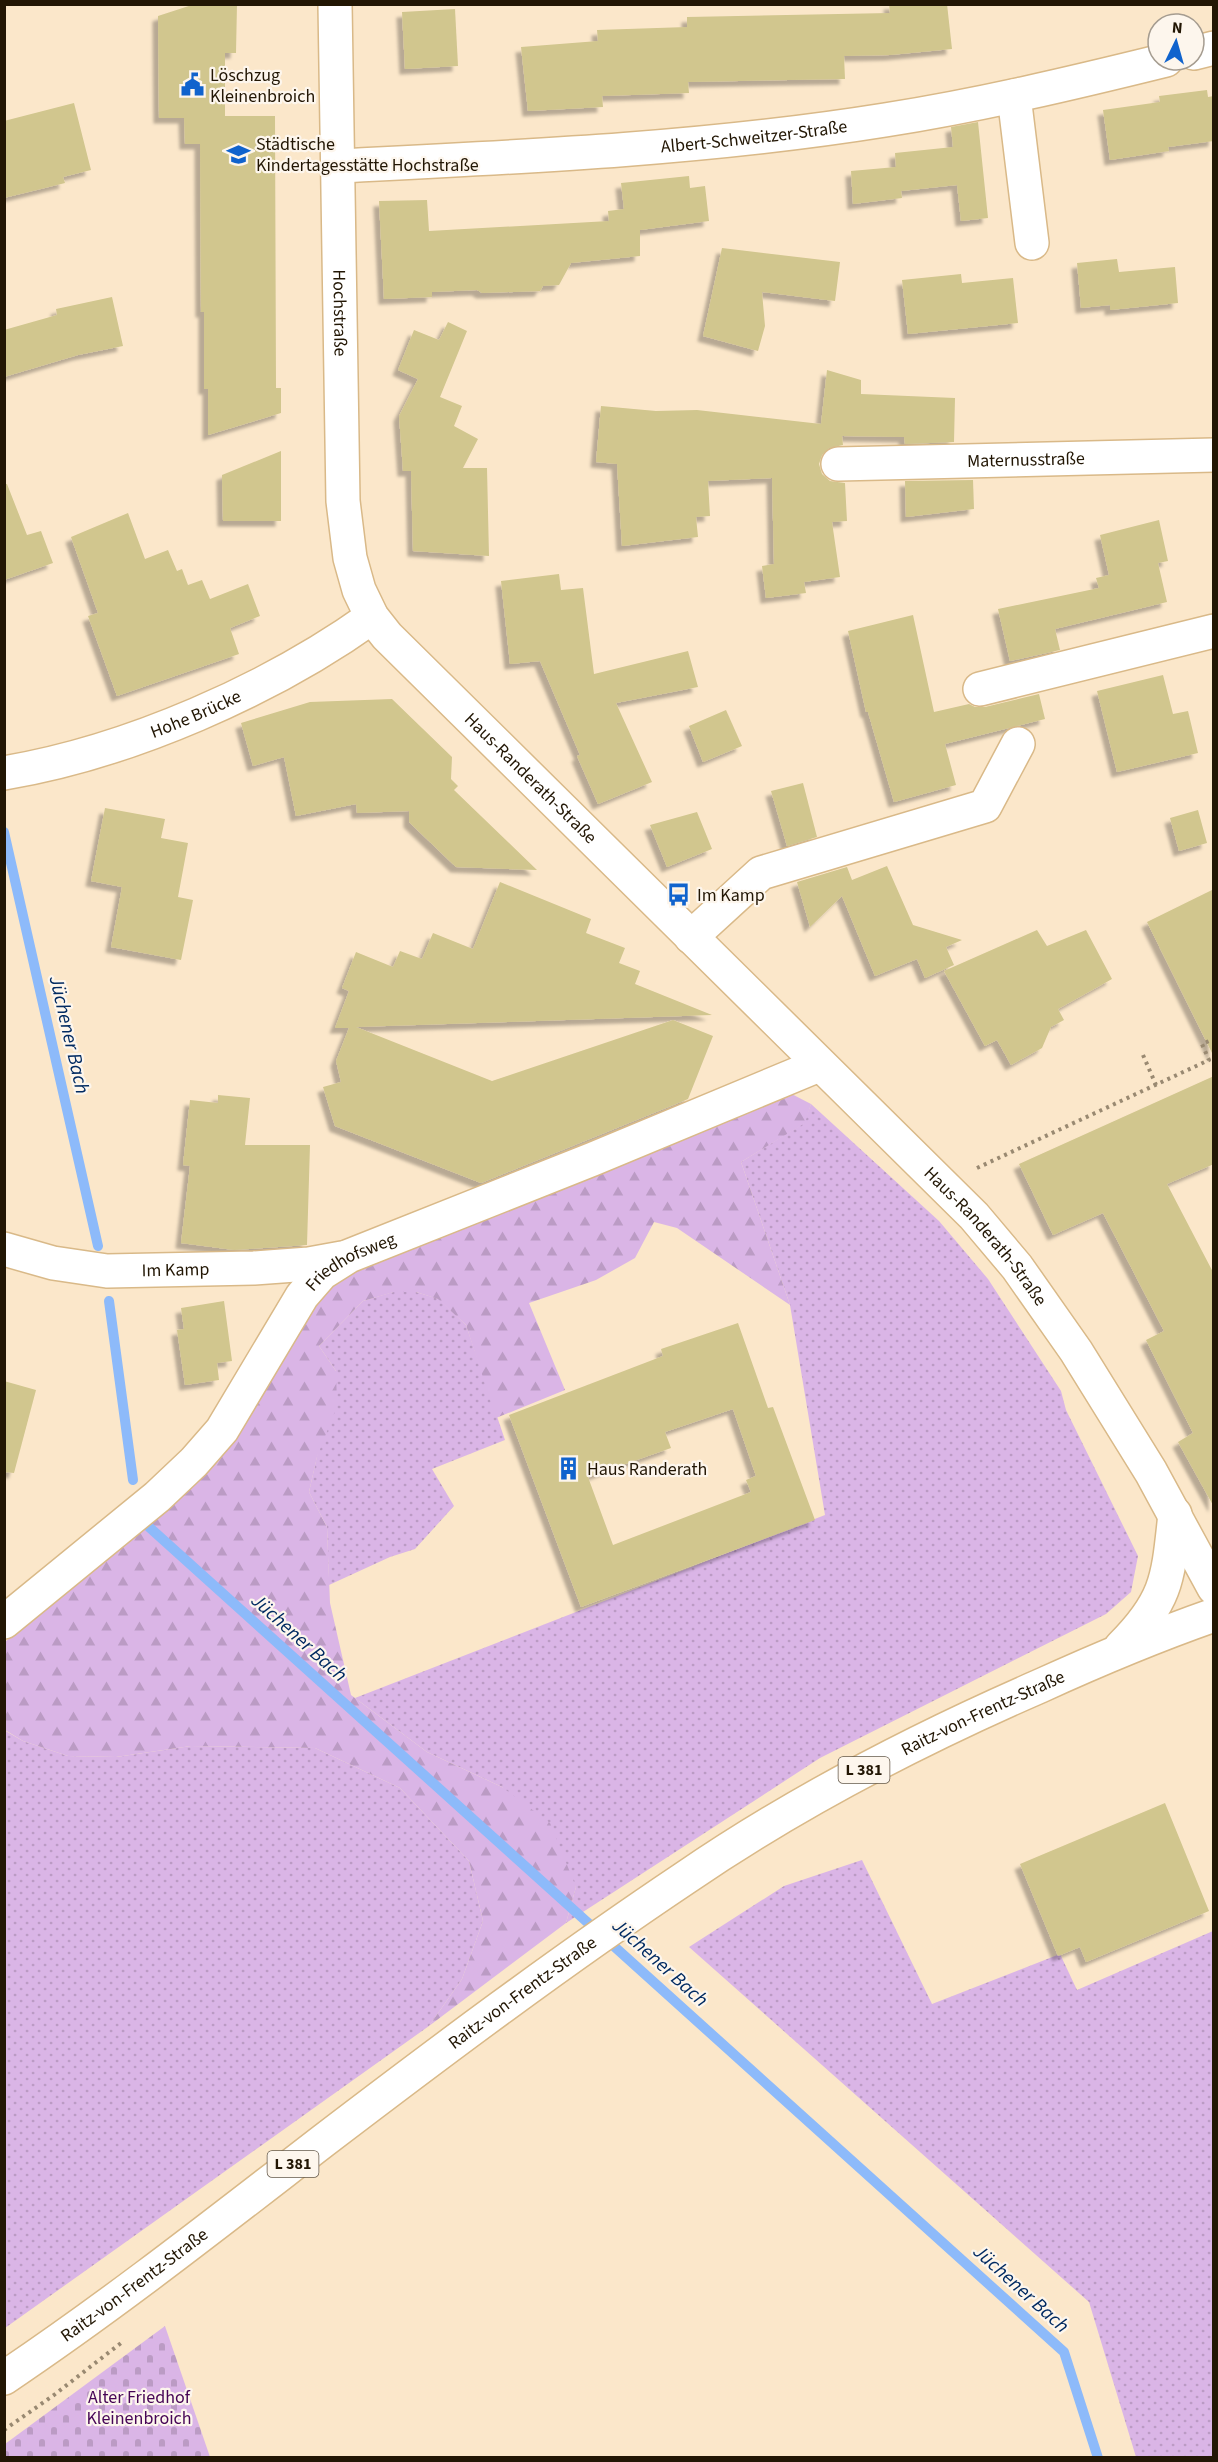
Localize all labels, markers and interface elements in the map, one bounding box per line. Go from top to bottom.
north arrow [1146,12,1206,72]
text: N [1171,17,1183,39]
place label: Löschzug Kleinenbroich [210,63,315,109]
public building icon: Löschzug Kleinenbroich [179,72,205,98]
street label: Albert-Schweitzer-Straße [660,113,849,159]
place label: Städtische Kindertagesstätte Hochstraße [256,132,479,178]
school or university icon: Städtische Kindertagesstätte Hochstraße [225,141,251,167]
street label: Hochstraße [327,269,353,357]
street label: Maternusstraße [967,446,1085,473]
street label: Hohe Brücke [147,684,245,744]
street label: Haus-Randerath-Straße [459,707,603,849]
bus stop icon: Im Kamp [666,882,692,908]
place label: Im Kamp [697,883,765,908]
water label: Jüchener Bach [42,972,96,1097]
street label: Haus-Randerath-Straße [918,1161,1053,1311]
street label: Friedhofsweg [299,1226,399,1296]
street label: Im Kamp [141,1256,210,1283]
building icon: Haus Randerath [556,1456,582,1482]
place label: Haus Randerath [587,1457,707,1482]
water label: Jüchener Bach [244,1587,353,1689]
street label: Raitz-von-Frentz-Straße [897,1664,1069,1762]
road number: L 381 [838,1757,890,1783]
water label: Jüchener Bach [605,1912,714,2014]
street label: Raitz-von-Frentz-Straße [443,1930,602,2055]
road number: L 381 [268,2151,318,2177]
street label: Raitz-von-Frentz-Straße [55,2222,213,2348]
water label: Jüchener Bach [966,2238,1075,2340]
park label: Alter Friedhof Kleinenbroich [86,2385,192,2431]

